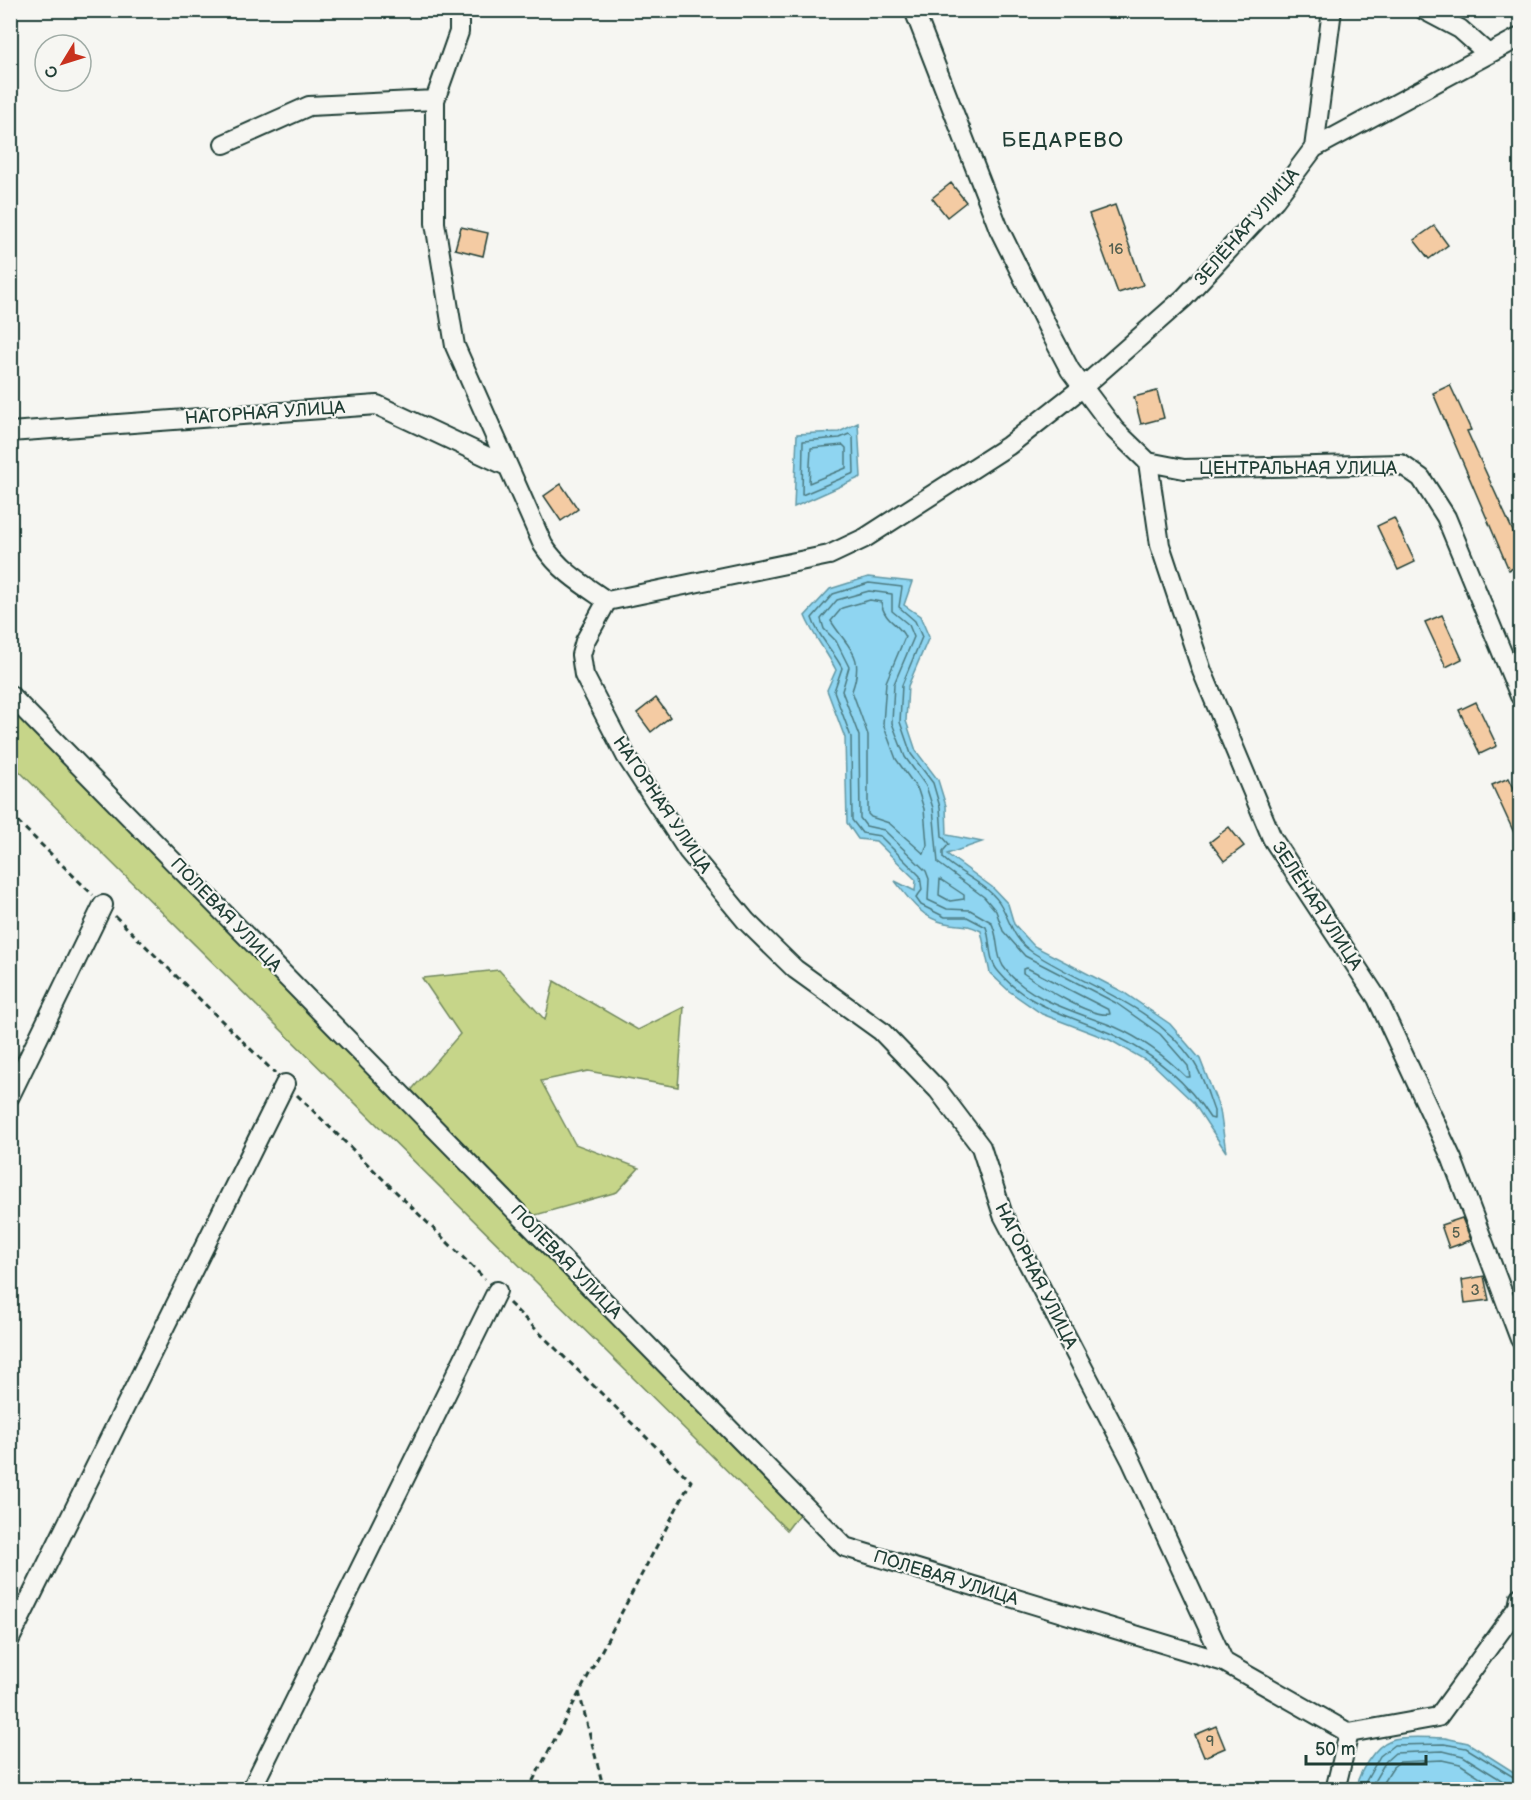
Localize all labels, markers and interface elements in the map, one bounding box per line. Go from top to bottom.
north arrow [33,33,93,93]
text: С [41,61,63,82]
district label: БЕДАРЕВО [1001,128,1125,153]
street label: ЗЕЛЁНАЯ УЛИЦА [1190,163,1304,290]
house number: 16 [1109,240,1123,259]
street label: НАГОРНАЯ УЛИЦА [184,397,346,429]
street label: ЦЕНТРАЛЬНАЯ УЛИЦА [1199,458,1397,479]
street label: НАГОРНАЯ УЛИЦА [608,733,716,877]
street label: ЗЕЛЁНАЯ УЛИЦА [1268,837,1367,974]
street label: ПОЛЕВАЯ УЛИЦА [166,854,286,976]
street label: НАГОРНАЯ УЛИЦА [990,1200,1082,1352]
street label: ПОЛЕВАЯ УЛИЦА [506,1201,626,1323]
house number: 5 [1452,1224,1460,1243]
house number: 3 [1470,1281,1480,1300]
street label: ПОЛЕВАЯ УЛИЦА [871,1546,1021,1610]
scale bar [1306,1728,1426,1766]
house number: 9 [1206,1732,1214,1751]
text: 50 m [1315,1739,1356,1760]

